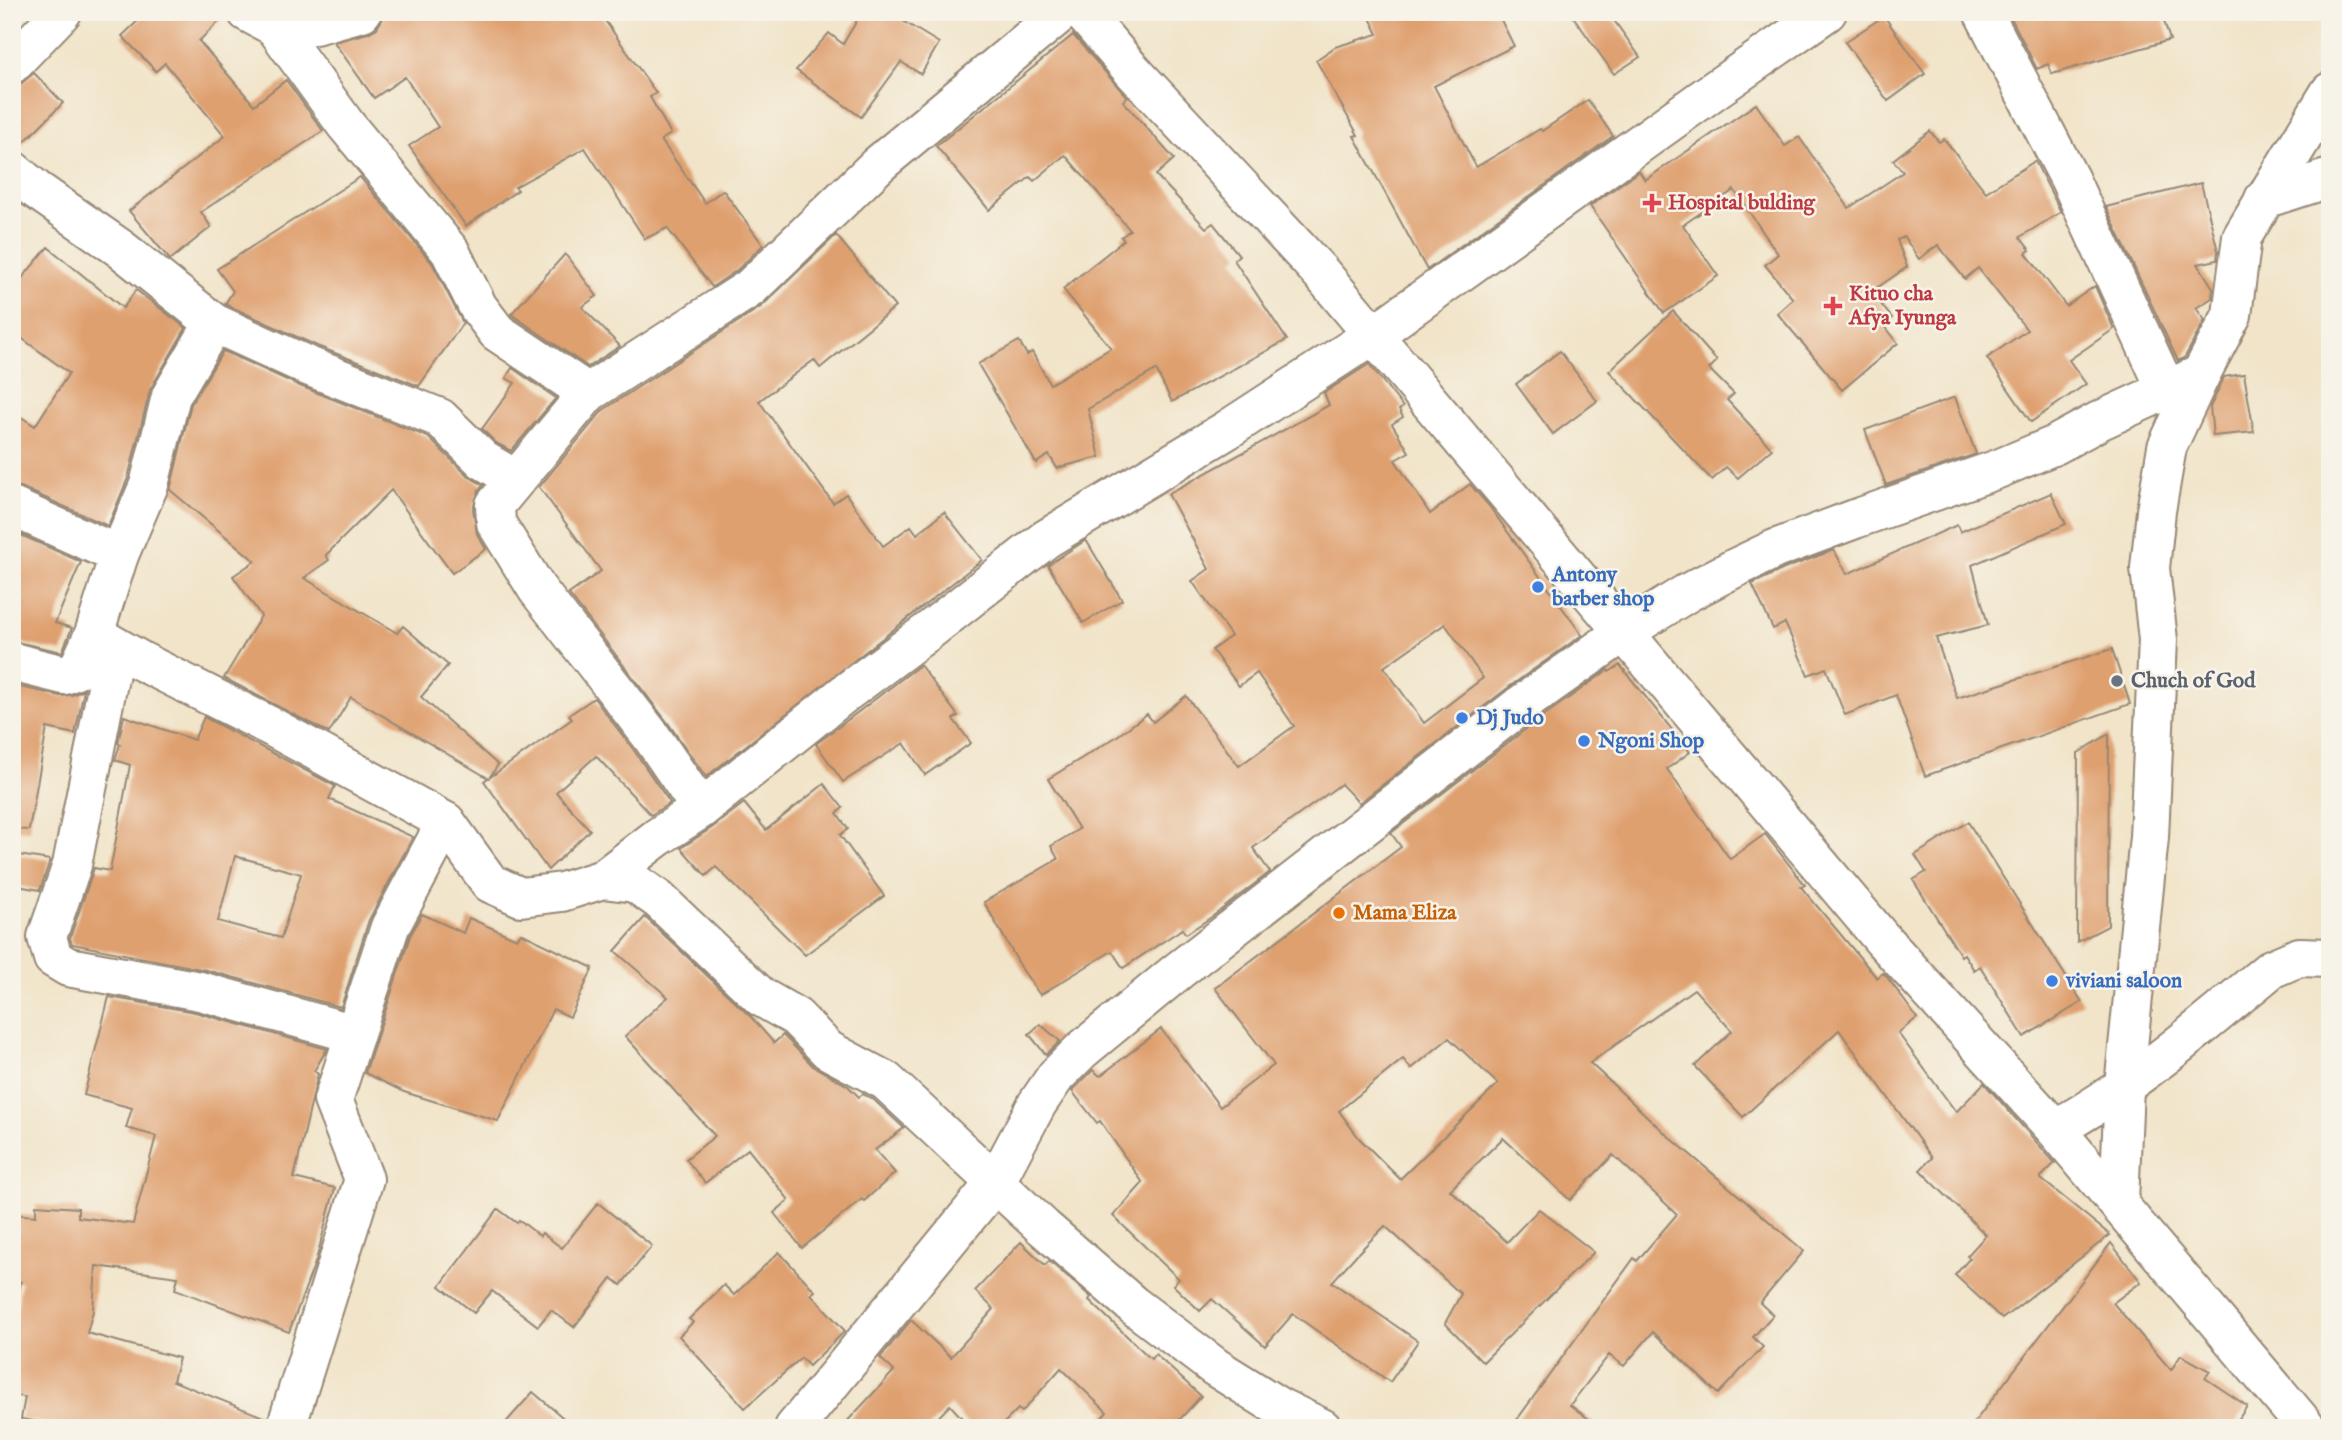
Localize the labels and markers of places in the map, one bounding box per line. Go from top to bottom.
place label: Hospital bulding [1668,190,1816,217]
marker: Hospital bulding [1642,193,1662,213]
place label: Kituo cha Afya Iyunga [1848,281,1957,332]
marker: Kituo cha Afya Iyunga [1823,296,1843,316]
place label: Antony barber shop [1551,562,1655,613]
marker: Antony barber shop [1530,579,1546,595]
place label: Chuch of God [2131,668,2256,695]
marker: Chuch of God [2109,673,2125,689]
place label: Dj Judo [1476,705,1545,732]
marker: Dj Judo [1454,710,1470,726]
place label: Ngoni Shop [1597,728,1705,755]
marker: Ngoni Shop [1576,733,1592,749]
place label: Mama Eliza [1353,900,1457,927]
marker: Mama Eliza [1331,905,1347,921]
place label: viviani saloon [2065,968,2182,995]
marker: viviani saloon [2044,973,2060,989]

